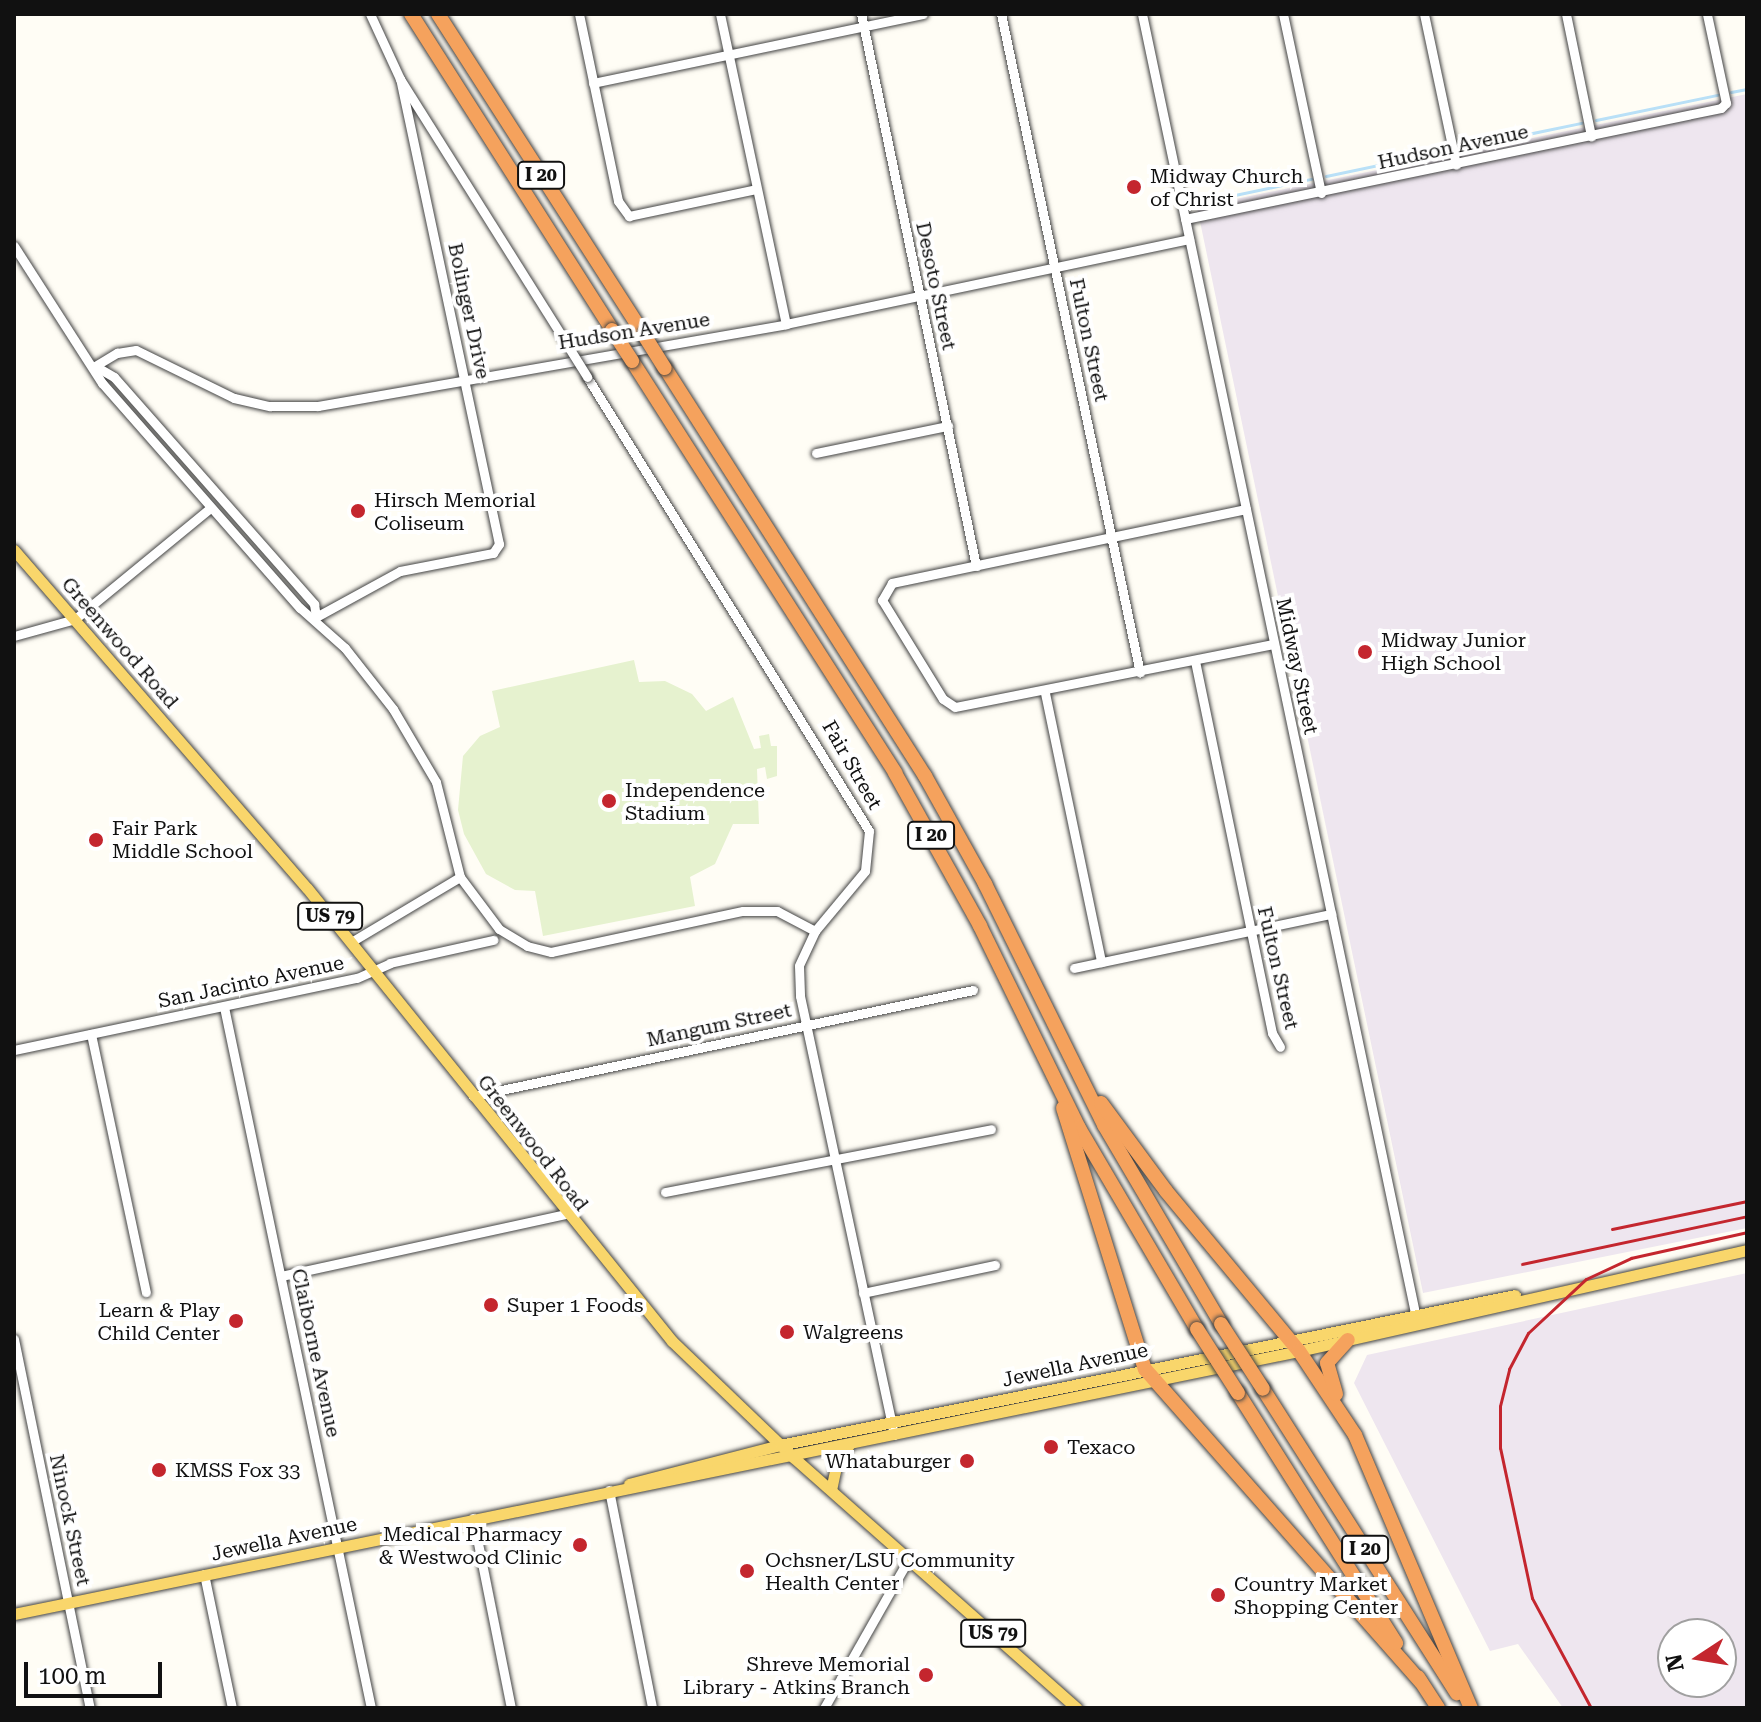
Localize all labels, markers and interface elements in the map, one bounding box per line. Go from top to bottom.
street label: Hudson Avenue [1376,119,1530,175]
road number: I 20 [517,161,565,189]
place label: Midway Church of Christ [1150,164,1303,211]
marker: Midway Church of Christ [1125,178,1143,196]
street label: Desoto Street [911,220,961,352]
street label: Bolinger Drive [443,241,495,381]
street label: Fulton Street [1064,276,1114,404]
street label: Hudson Avenue [556,307,712,355]
place label: Hirsch Memorial Coliseum [374,488,536,535]
marker: Hirsch Memorial Coliseum [349,502,367,520]
street label: Greenwood Road [56,572,184,714]
street label: Midway Street [1271,595,1323,737]
place label: Midway Junior High School [1381,628,1526,675]
marker: Midway Junior High School [1356,643,1374,661]
street label: Fair Street [817,716,887,814]
place label: Independence Stadium [625,778,765,825]
marker: Independence Stadium [600,792,618,810]
place label: Fair Park Middle School [112,816,253,863]
road number: I 20 [907,821,955,849]
marker: Fair Park Middle School [87,831,105,849]
road number: US 79 [296,902,364,930]
street label: Fulton Street [1252,904,1304,1032]
street label: San Jacinto Avenue [156,951,346,1013]
street label: Mangum Street [645,998,793,1052]
street label: Greenwood Road [472,1070,594,1216]
street label: Claiborne Avenue [286,1266,346,1440]
place label: Super 1 Foods [507,1293,644,1317]
marker: Super 1 Foods [482,1296,500,1314]
place label: Learn & Play Child Center [98,1298,220,1345]
marker: Learn & Play Child Center [227,1312,245,1330]
place label: Walgreens [803,1320,903,1344]
marker: Walgreens [778,1323,796,1341]
street label: Jewella Avenue [1000,1338,1150,1392]
place label: Texaco [1067,1435,1135,1459]
marker: Texaco [1042,1438,1060,1456]
place label: Whataburger [825,1449,951,1473]
street label: Ninock Street [44,1452,96,1588]
marker: Whataburger [958,1452,976,1470]
place label: KMSS Fox 33 [175,1458,300,1482]
marker: KMSS Fox 33 [150,1461,168,1479]
street label: Jewella Avenue [209,1512,359,1566]
place label: Medical Pharmacy & Westwood Clinic [379,1522,562,1569]
marker: Medical Pharmacy & Westwood Clinic [569,1534,591,1556]
road number: I 20 [1341,1535,1389,1563]
place label: Ochsner/LSU Community Health Center [765,1548,1015,1595]
marker: Ochsner/LSU Community Health Center [736,1560,758,1582]
place label: Country Market Shopping Center [1234,1572,1398,1619]
marker: Country Market Shopping Center [1209,1586,1227,1604]
north arrow [1657,1618,1737,1698]
road number: US 79 [959,1619,1027,1647]
scale bar [28,1646,166,1696]
place label: Shreve Memorial Library - Atkins Branch [683,1652,910,1699]
text: N [1661,1652,1689,1674]
text: 100 m [38,1662,106,1690]
marker: Shreve Memorial Library - Atkins Branch [917,1666,935,1684]

